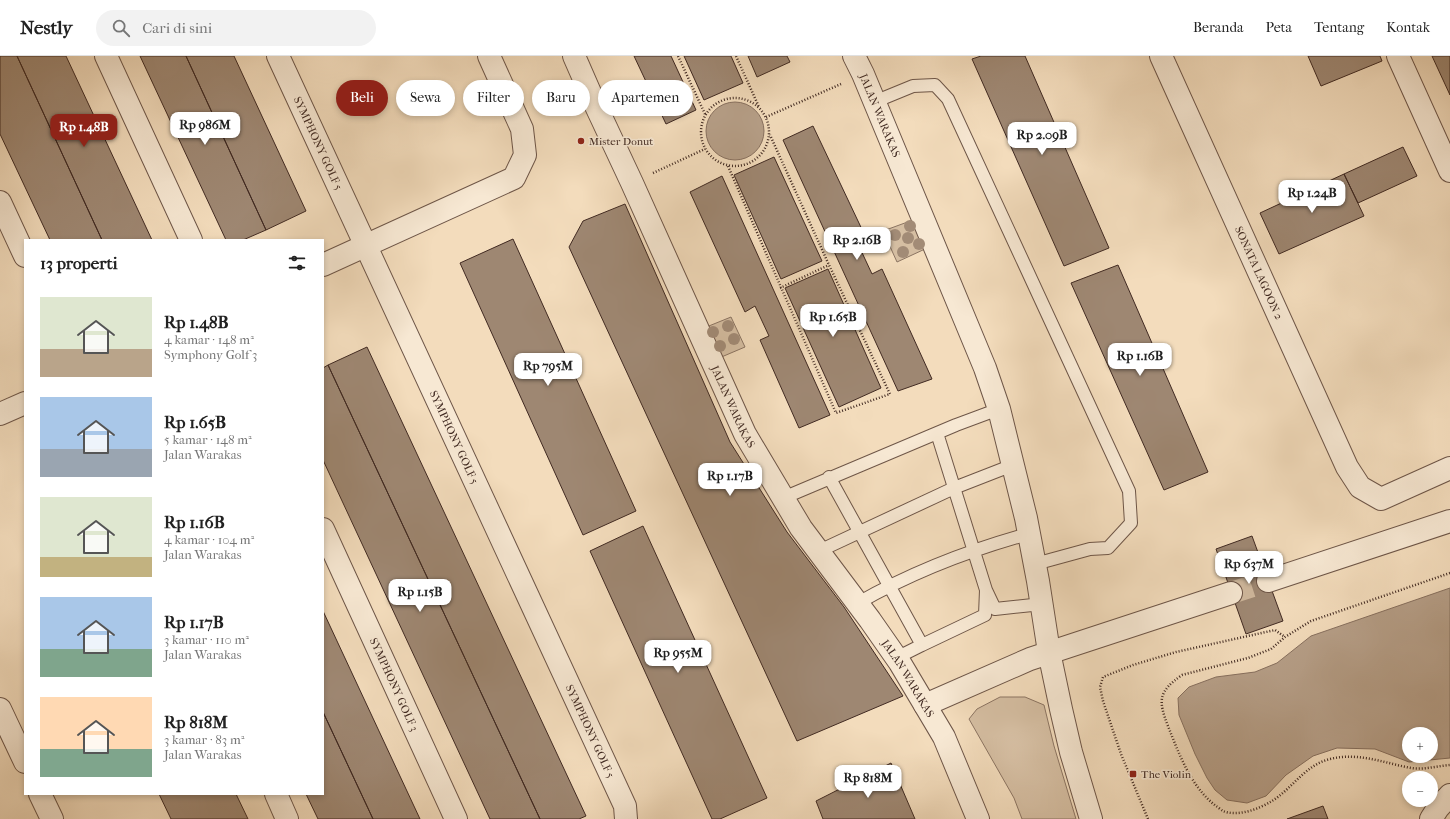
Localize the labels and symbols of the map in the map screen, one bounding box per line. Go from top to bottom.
street label: JALAN WARAKAS [856,71,903,160]
street label: SYMPHONY GOLF 5 [291,95,345,192]
pin: Rp 986M [168,112,242,146]
pin: Rp 1.48B [43,114,125,148]
pin: Rp 2.09B [1001,122,1083,156]
place label: Mister Donut [589,135,653,148]
marker: Mister Donut [576,136,586,146]
pin: Rp 1.24B [1271,180,1353,214]
street label: SONATA LAGOON 2 [1232,224,1286,322]
pin: Rp 2.16B [816,227,898,261]
pin: Rp 1.65B [792,304,874,338]
pin: Rp 1.16B [1099,343,1181,377]
pin: Rp 795M [511,353,585,387]
street label: JALAN WARAKAS [708,363,758,450]
street label: SYMPHONY GOLF 5 [427,389,481,486]
pin: Rp 1.17B [689,463,771,497]
pin: Rp 637M [1212,551,1286,585]
pin: Rp 1.15B [379,579,461,613]
street label: SYMPHONY GOLF 3 [367,636,421,733]
street label: JALAN WARAKAS [878,636,937,720]
pin: Rp 955M [641,640,715,674]
street label: SYMPHONY GOLF 5 [563,683,617,780]
pin: Rp 818M [831,765,905,799]
place label: The Violin [1141,768,1192,781]
marker: The Violin [1128,769,1138,779]

